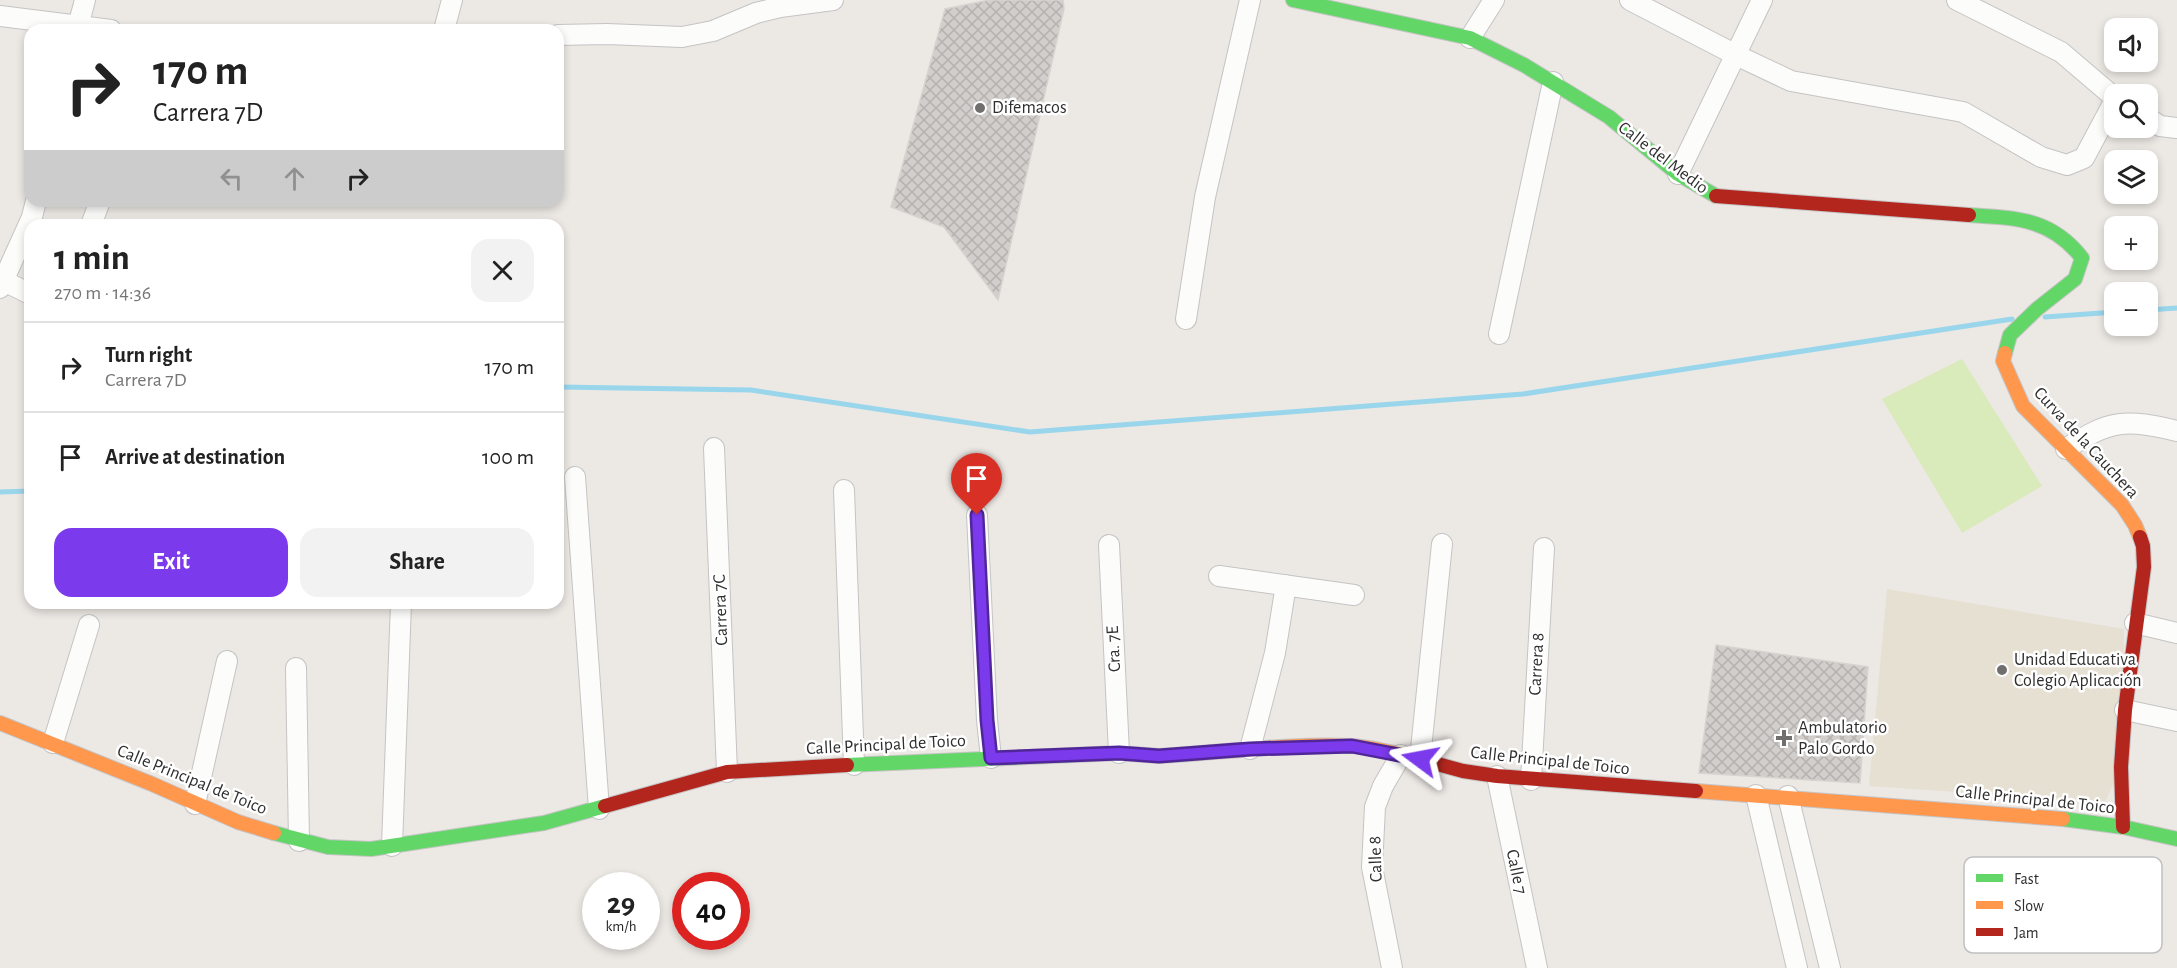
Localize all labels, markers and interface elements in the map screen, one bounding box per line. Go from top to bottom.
map controls [2104,18,2158,336]
button: sound [2104,18,2158,72]
icon: right [54,48,132,126]
text: 170 m [153,50,248,92]
button: search [2104,84,2158,138]
text: Carrera 7D [153,99,263,126]
place label: Difemacos [992,99,1067,117]
marker: Difemacos [973,101,987,115]
street label: Calle del Medio [1615,118,1711,198]
button: layers [2104,150,2158,204]
icon: left [215,162,248,195]
icon: ahead [278,162,311,195]
icon: right [341,162,374,195]
button: + [2104,216,2158,270]
button: close [471,239,534,302]
text: 1 min [54,240,130,276]
button: − [2104,282,2158,336]
text: 270 m · 14:36 [54,283,151,303]
text: Turn right [105,344,192,366]
icon: right [54,351,87,384]
text: 170 m [484,356,534,378]
text: Carrera 7D [105,370,187,390]
street label: Curva de la Cauchera [2030,384,2142,502]
icon: arrive [54,441,87,474]
text: Arrive at destination [105,446,285,468]
text: 100 m [482,446,534,468]
pin [951,453,1002,515]
icon: arrive [960,462,993,495]
button: Exit [54,528,288,597]
button: Share [300,528,534,597]
street label: Carrera 7C [711,574,731,646]
street label: Cra. 7E [1104,625,1124,673]
street label: Carrera 8 [1526,632,1548,696]
place label: Unidad Educativa Colegio Aplicación [2014,651,2142,690]
marker: Unidad Educativa Colegio Aplicación [1995,663,2009,677]
place label: Ambulatorio Palo Gordo [1798,719,1887,758]
position arrow [1388,727,1452,791]
marker: Ambulatorio Palo Gordo [1775,729,1793,747]
street label: Calle Principal de Toico [806,732,966,758]
street label: Calle Principal de Toico [115,742,270,818]
street label: Calle Principal de Toico [1470,744,1631,778]
street label: Calle Principal de Toico [1955,783,2116,817]
street label: Calle 8 [1366,836,1386,882]
street label: Calle 7 [1502,848,1530,896]
legend [1964,857,2162,953]
text: Fast [2014,871,2039,887]
speed limit sign: 40 [672,872,750,950]
text: 29 [607,889,635,919]
text: Slow [2014,898,2044,914]
text: km/h [606,919,636,934]
text: Jam [2014,925,2039,941]

